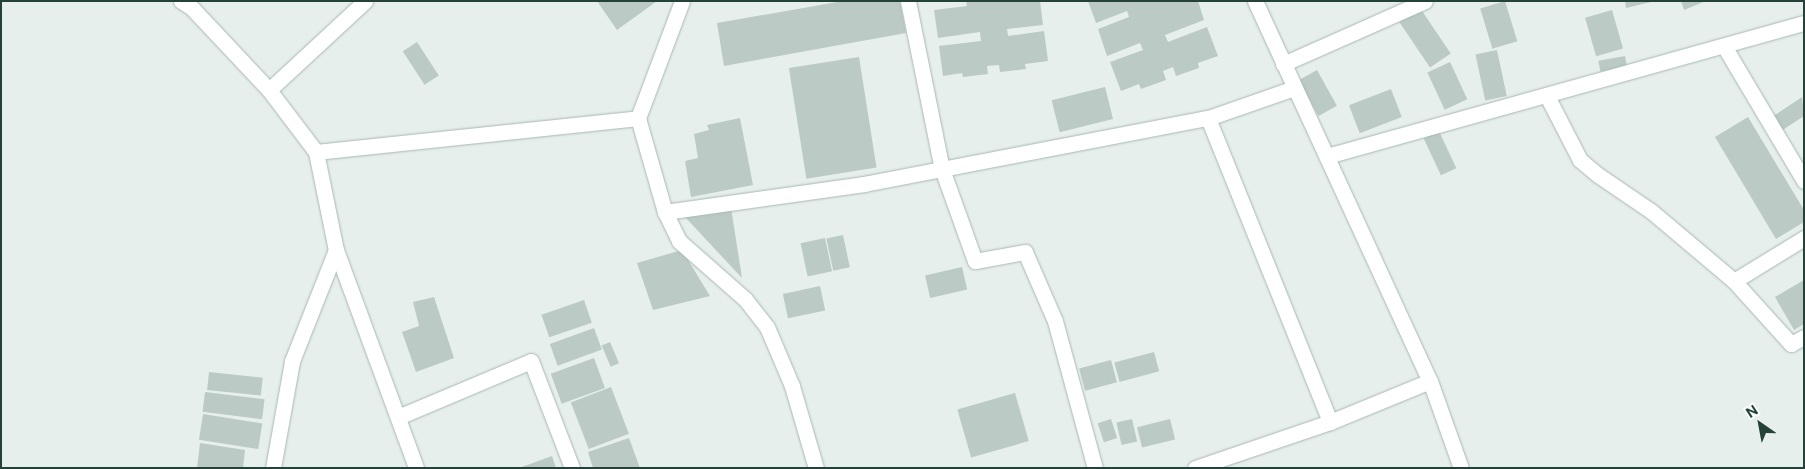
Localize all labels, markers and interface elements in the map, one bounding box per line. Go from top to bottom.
north arrow [1735,399,1785,449]
text: N [1743,402,1761,421]

